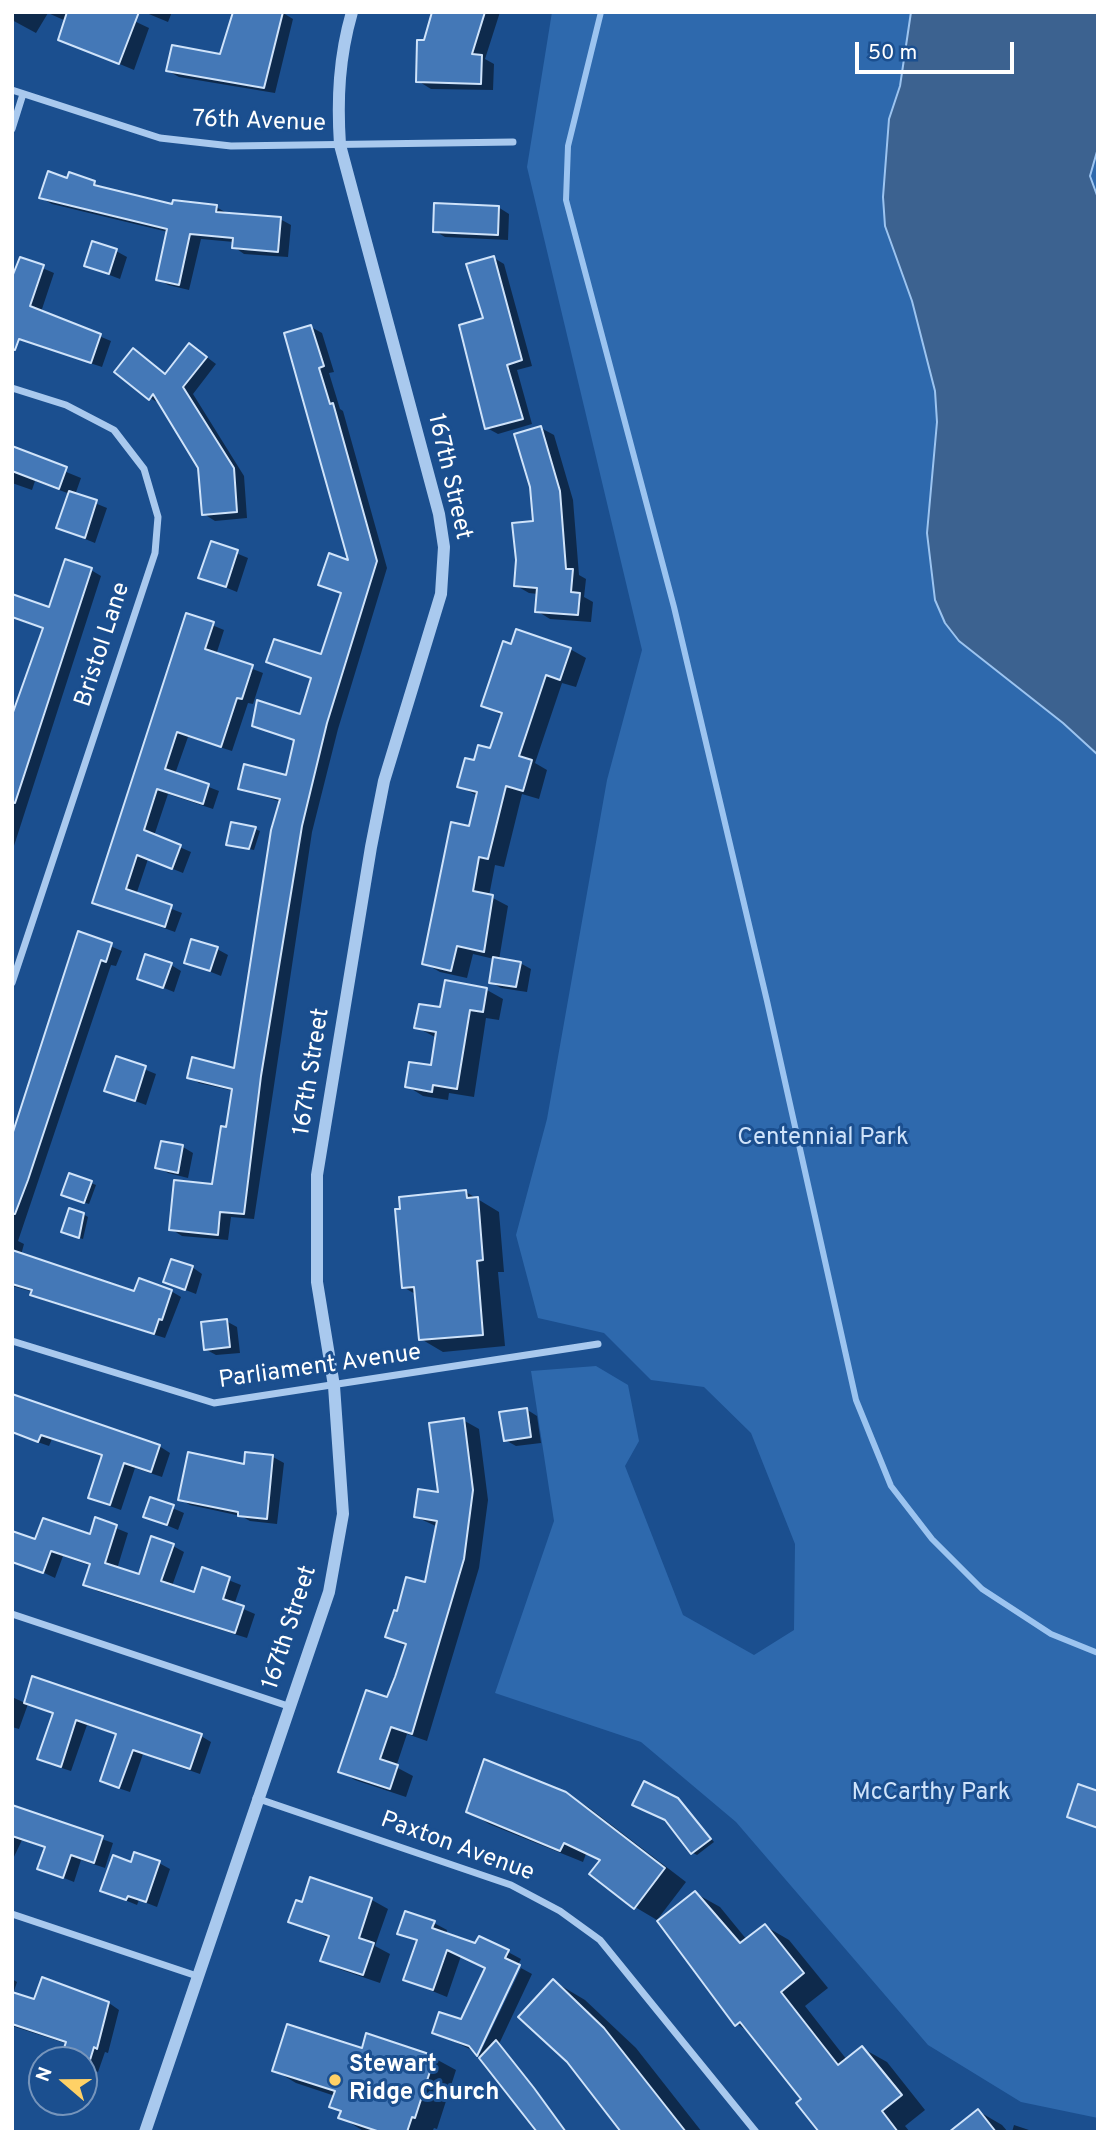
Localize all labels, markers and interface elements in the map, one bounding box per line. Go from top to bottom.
scale bar [858,28,1017,72]
text: 50 m [868,40,917,67]
street label: 76th Avenue [192,106,326,140]
street label: 167th Street [420,411,476,543]
street label: Bristol Lane [70,579,138,711]
street label: 167th Street [289,1006,337,1138]
park label: Centennial Park [737,1125,909,1153]
street label: Parliament Avenue [217,1340,423,1396]
street label: 167th Street [257,1562,325,1694]
park label: McCarthy Park [852,1780,1010,1808]
street label: Paxton Avenue [376,1807,538,1889]
north arrow [28,2046,98,2116]
place label: Stewart Ridge Church [349,2052,500,2108]
text: N [32,2064,59,2085]
marker: Stewart Ridge Church [327,2072,343,2088]

